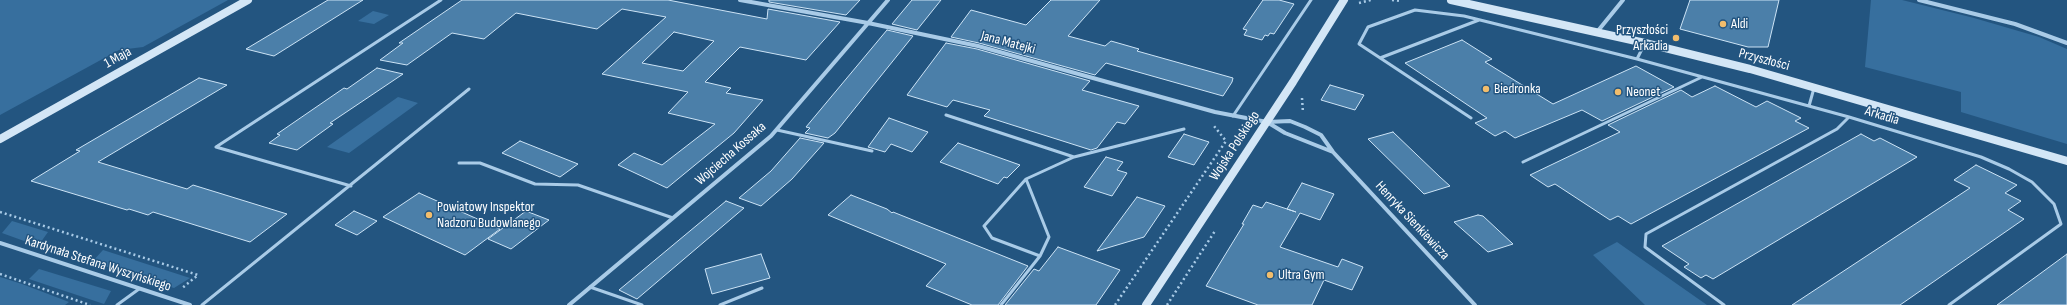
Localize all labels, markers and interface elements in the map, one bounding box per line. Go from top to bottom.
place label: Aldi [1731,16,1748,32]
marker: Aldi [1718,19,1728,29]
place label: Przyszłości Arkadia [1616,22,1668,54]
street label: Jana Matejki [979,28,1037,58]
marker: Przyszłości Arkadia [1671,33,1681,43]
street label: 1 Maja [101,44,135,72]
street label: Przyszłości [1737,45,1791,75]
place label: Biedronka [1494,81,1541,97]
marker: Biedronka [1481,84,1491,94]
place label: Neonet [1626,84,1660,100]
marker: Neonet [1613,87,1623,97]
street label: Arkadia [1863,103,1901,129]
street label: Wojska Polskiego [1206,108,1264,184]
street label: Wojciecha Kossaka [692,119,770,189]
street label: Henryka Sienkiewicza [1371,178,1453,264]
place label: Powiatowy Inspektor Nadzoru Budowlanego [437,199,541,232]
marker: Powiatowy Inspektor Nadzoru Budowlanego [424,210,434,220]
street label: Kardynała Stefana Wyszyńskiego [23,232,173,296]
place label: Ultra Gym [1278,267,1324,283]
marker: Ultra Gym [1265,270,1275,280]

